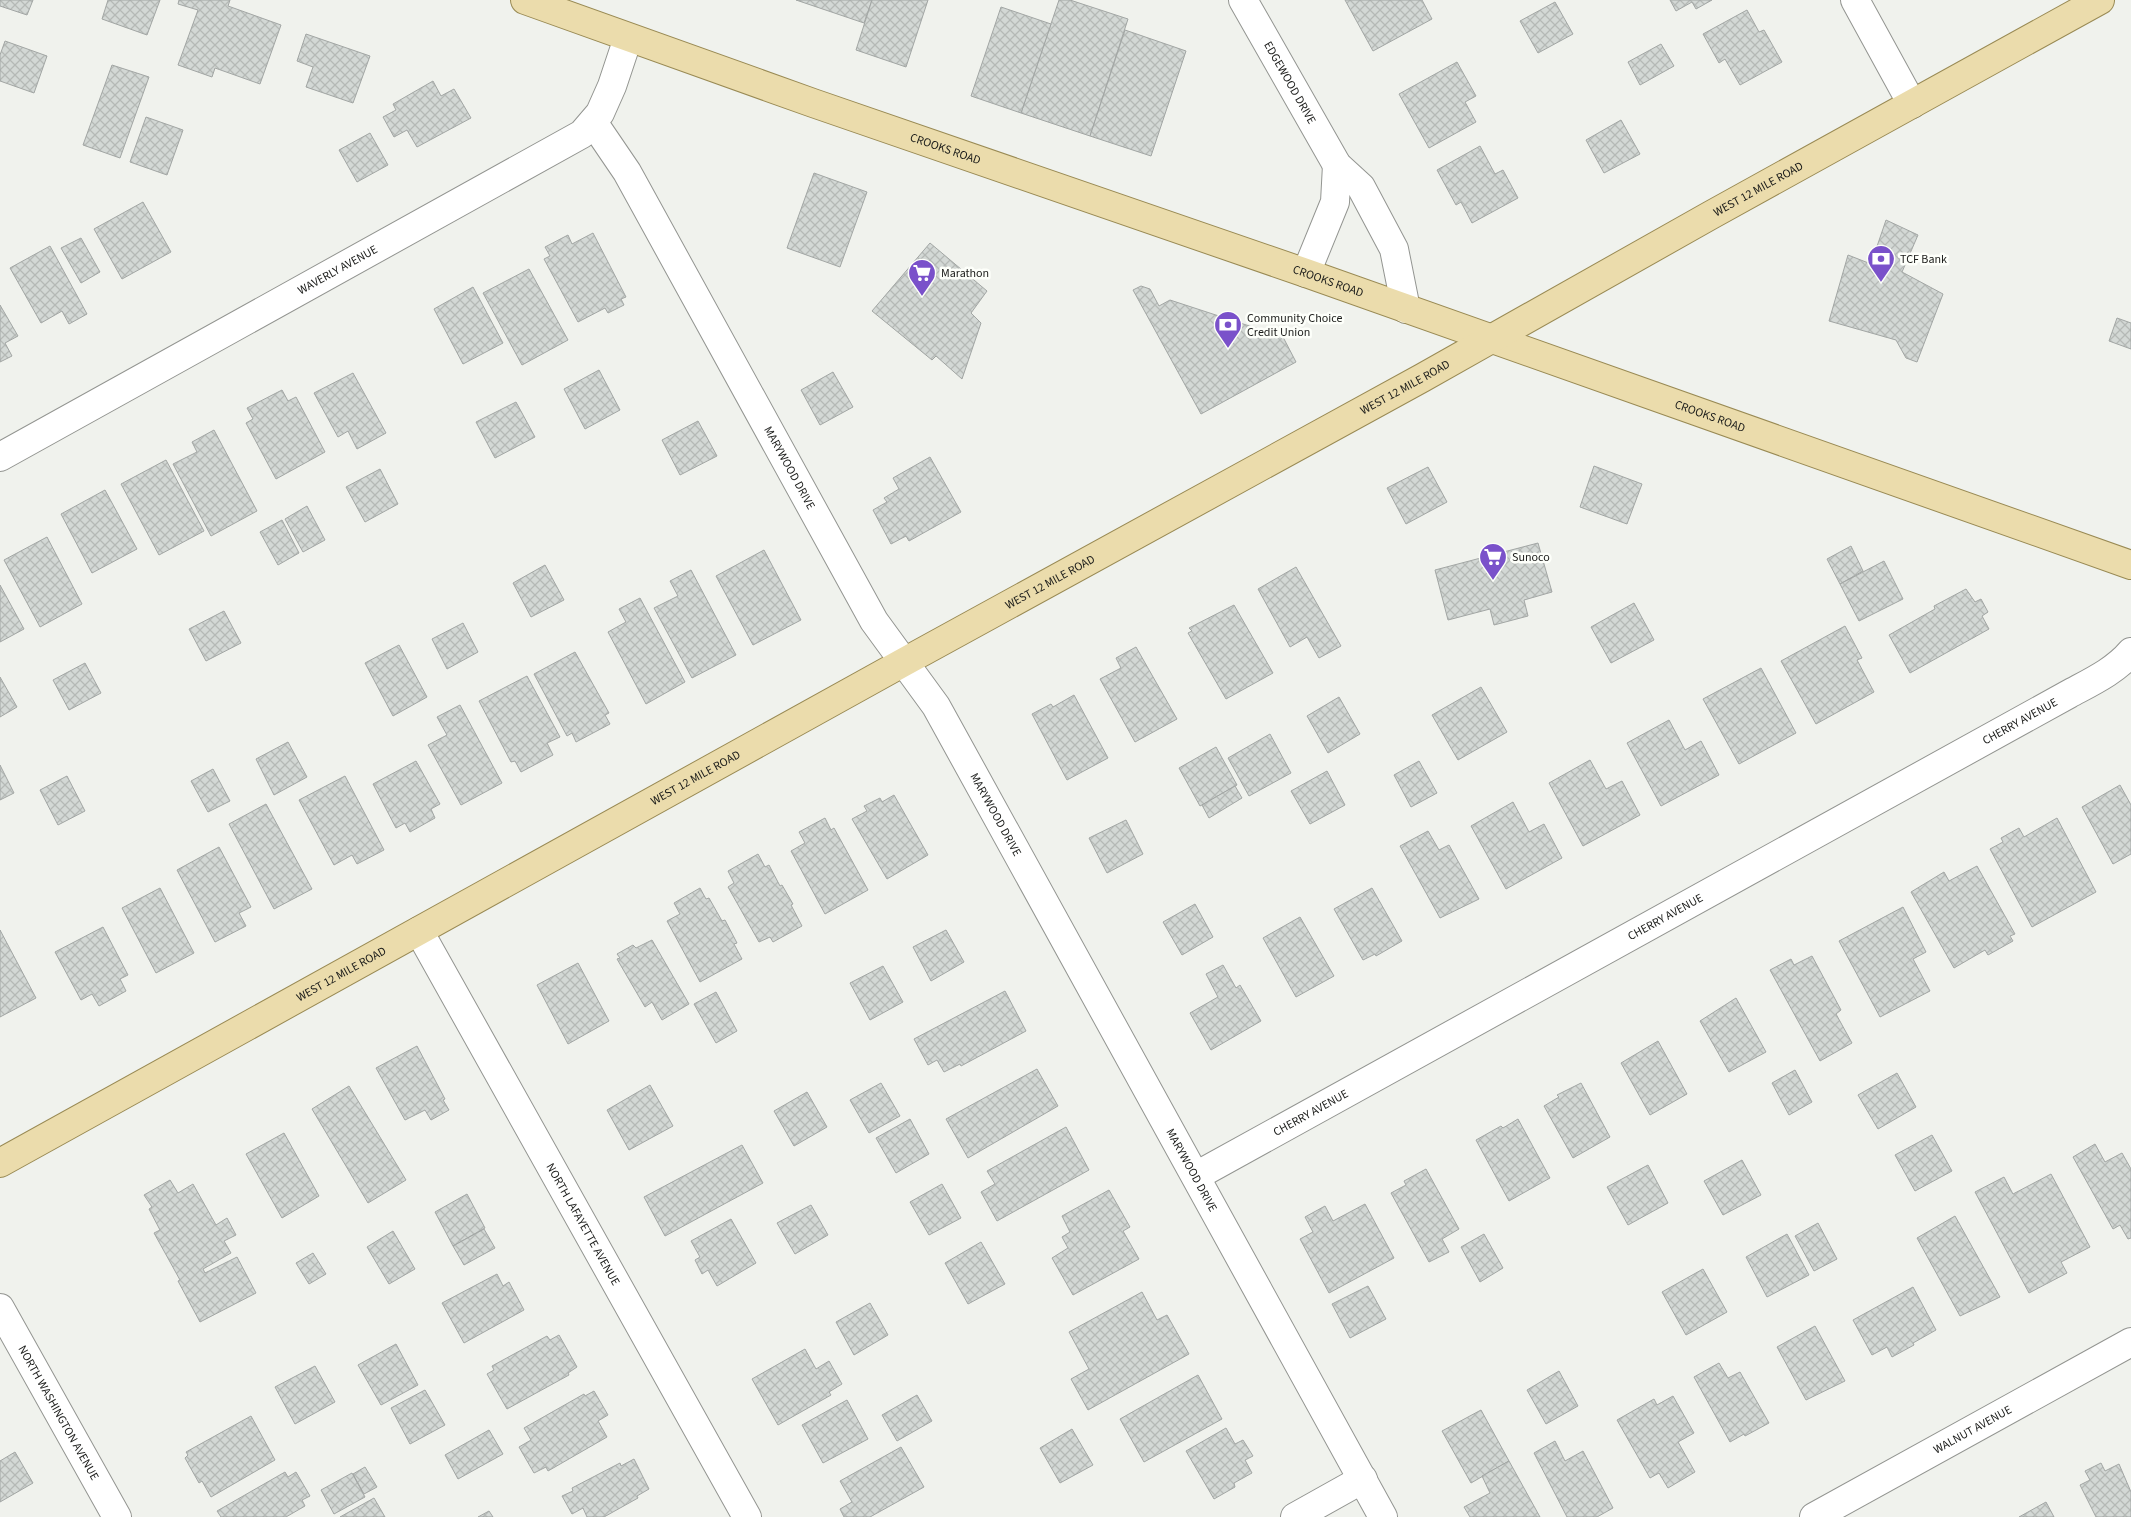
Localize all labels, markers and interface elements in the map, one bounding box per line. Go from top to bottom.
street label: EDGEWOOD DRIVE [1259,38,1320,127]
street label: CROOKS ROAD [908,129,983,169]
street label: WEST 12 MILE ROAD [1710,158,1806,221]
street label: WAVERLY AVENUE [295,241,381,299]
bank icon: TCF Bank [1866,244,1896,283]
place label: TCF Bank [1900,251,1947,268]
supermarket icon: Marathon [907,258,937,297]
street label: CROOKS ROAD [1290,261,1366,302]
place label: Marathon [941,265,989,282]
bank icon: Community Choice Credit Union [1213,310,1243,349]
place label: Community Choice Credit Union [1247,310,1342,341]
street label: WEST 12 MILE ROAD [1357,356,1453,419]
street label: CROOKS ROAD [1672,396,1748,437]
street label: MARYWOOD DRIVE [759,423,819,513]
supermarket icon: Sunoco [1478,542,1508,581]
place label: Sunoco [1512,549,1550,566]
street label: WEST 12 MILE ROAD [1002,551,1098,614]
street label: CHERRY AVENUE [1979,694,2061,749]
street label: WEST 12 MILE ROAD [648,746,744,810]
street label: MARYWOOD DRIVE [966,770,1025,859]
street label: CHERRY AVENUE [1625,890,1706,945]
street label: WEST 12 MILE ROAD [293,943,389,1006]
street label: CHERRY AVENUE [1270,1085,1352,1141]
street label: MARYWOOD DRIVE [1161,1126,1221,1215]
street label: NORTH LAFAYETTE AVENUE [542,1160,624,1289]
street label: NORTH WASHINGTON AVENUE [14,1342,103,1484]
street label: WALNUT AVENUE [1931,1402,2015,1458]

